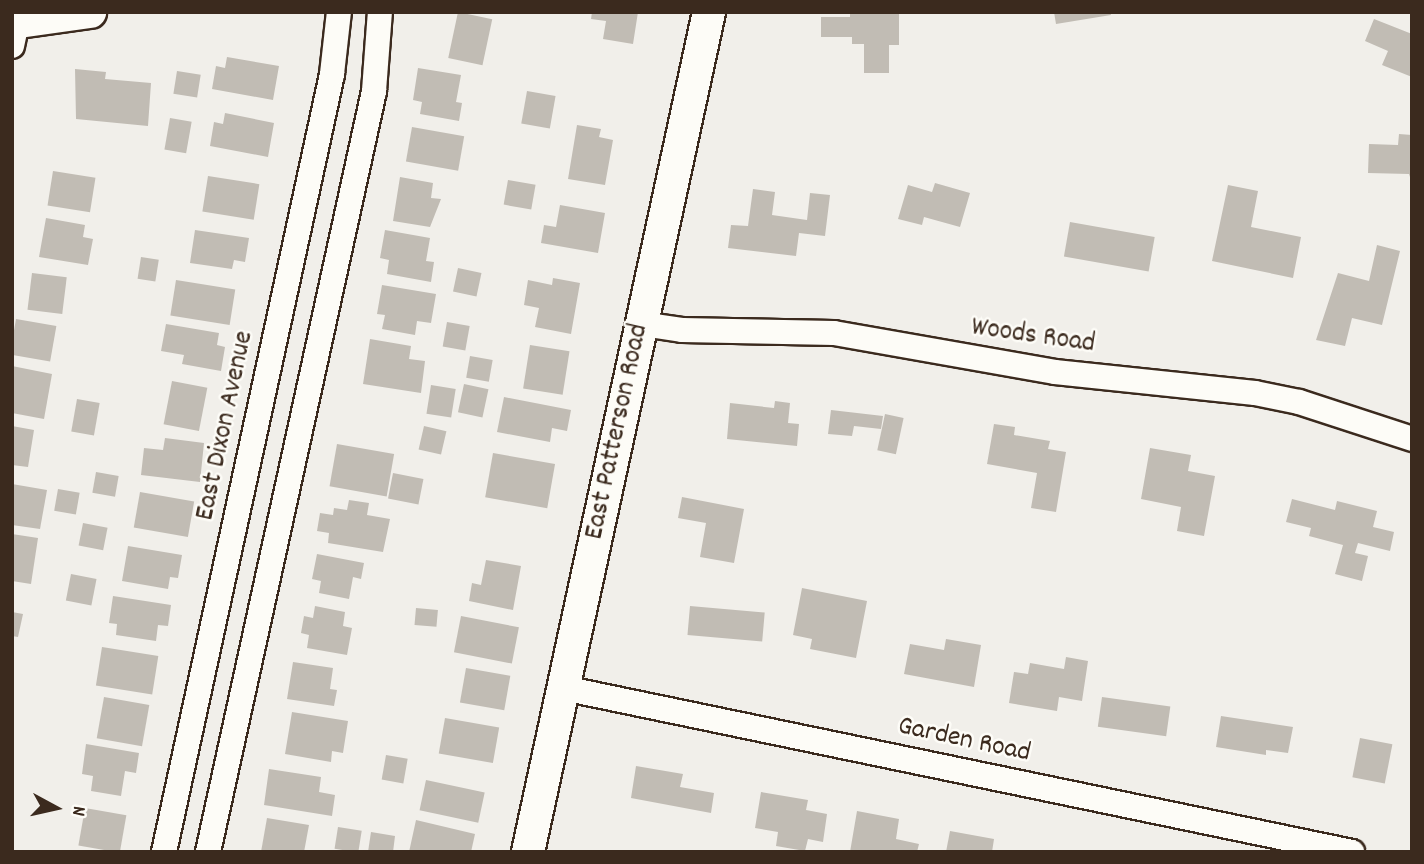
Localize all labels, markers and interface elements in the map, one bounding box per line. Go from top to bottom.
street label: Woods Road [969,312,1097,362]
street label: East Patterson Road [579,321,657,543]
street label: East Dixon Avenue [190,328,262,524]
street label: Garden Road [895,711,1033,771]
north arrow [21,773,91,843]
text: N [63,804,91,818]

